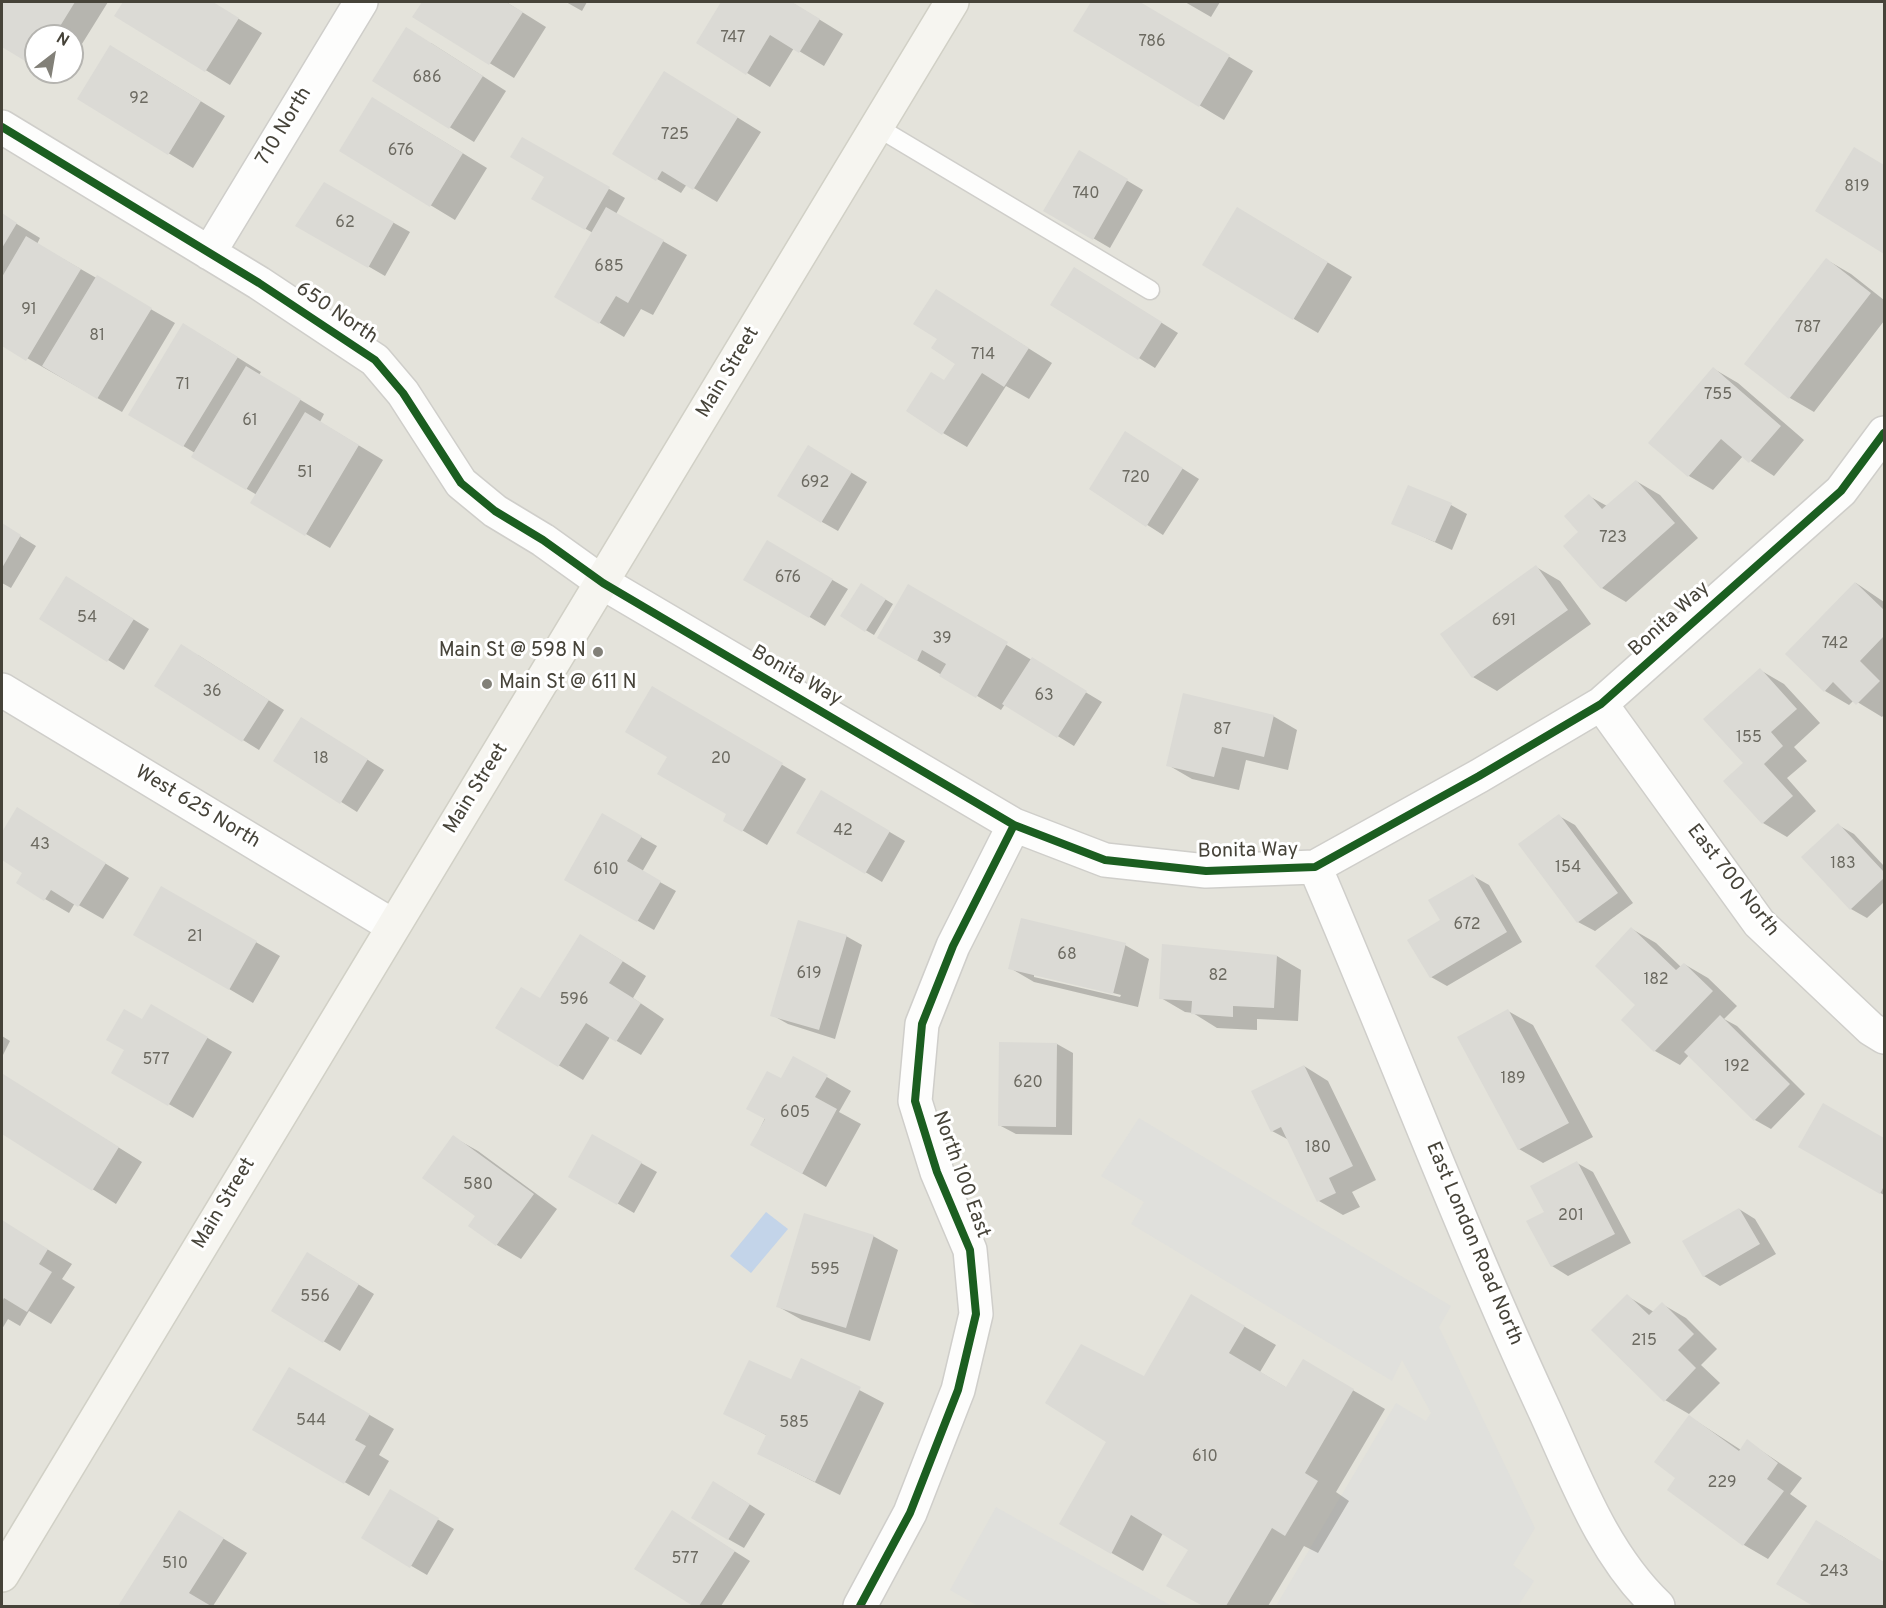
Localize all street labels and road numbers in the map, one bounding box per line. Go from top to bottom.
street label: 710 North [252,83,318,171]
street label: 650 North [290,278,382,350]
street label: Main Street [692,323,766,423]
street label: Bonita Way [1625,577,1715,663]
street label: Bonita Way [746,641,846,713]
street label: Main Street [440,739,514,839]
street label: West 625 North [130,761,264,855]
street label: East 700 North [1681,820,1783,942]
street label: Bonita Way [1197,839,1299,865]
street label: North 100 East [926,1108,994,1242]
street label: East London Road North [1419,1139,1527,1349]
street label: Main Street [188,1154,262,1254]

